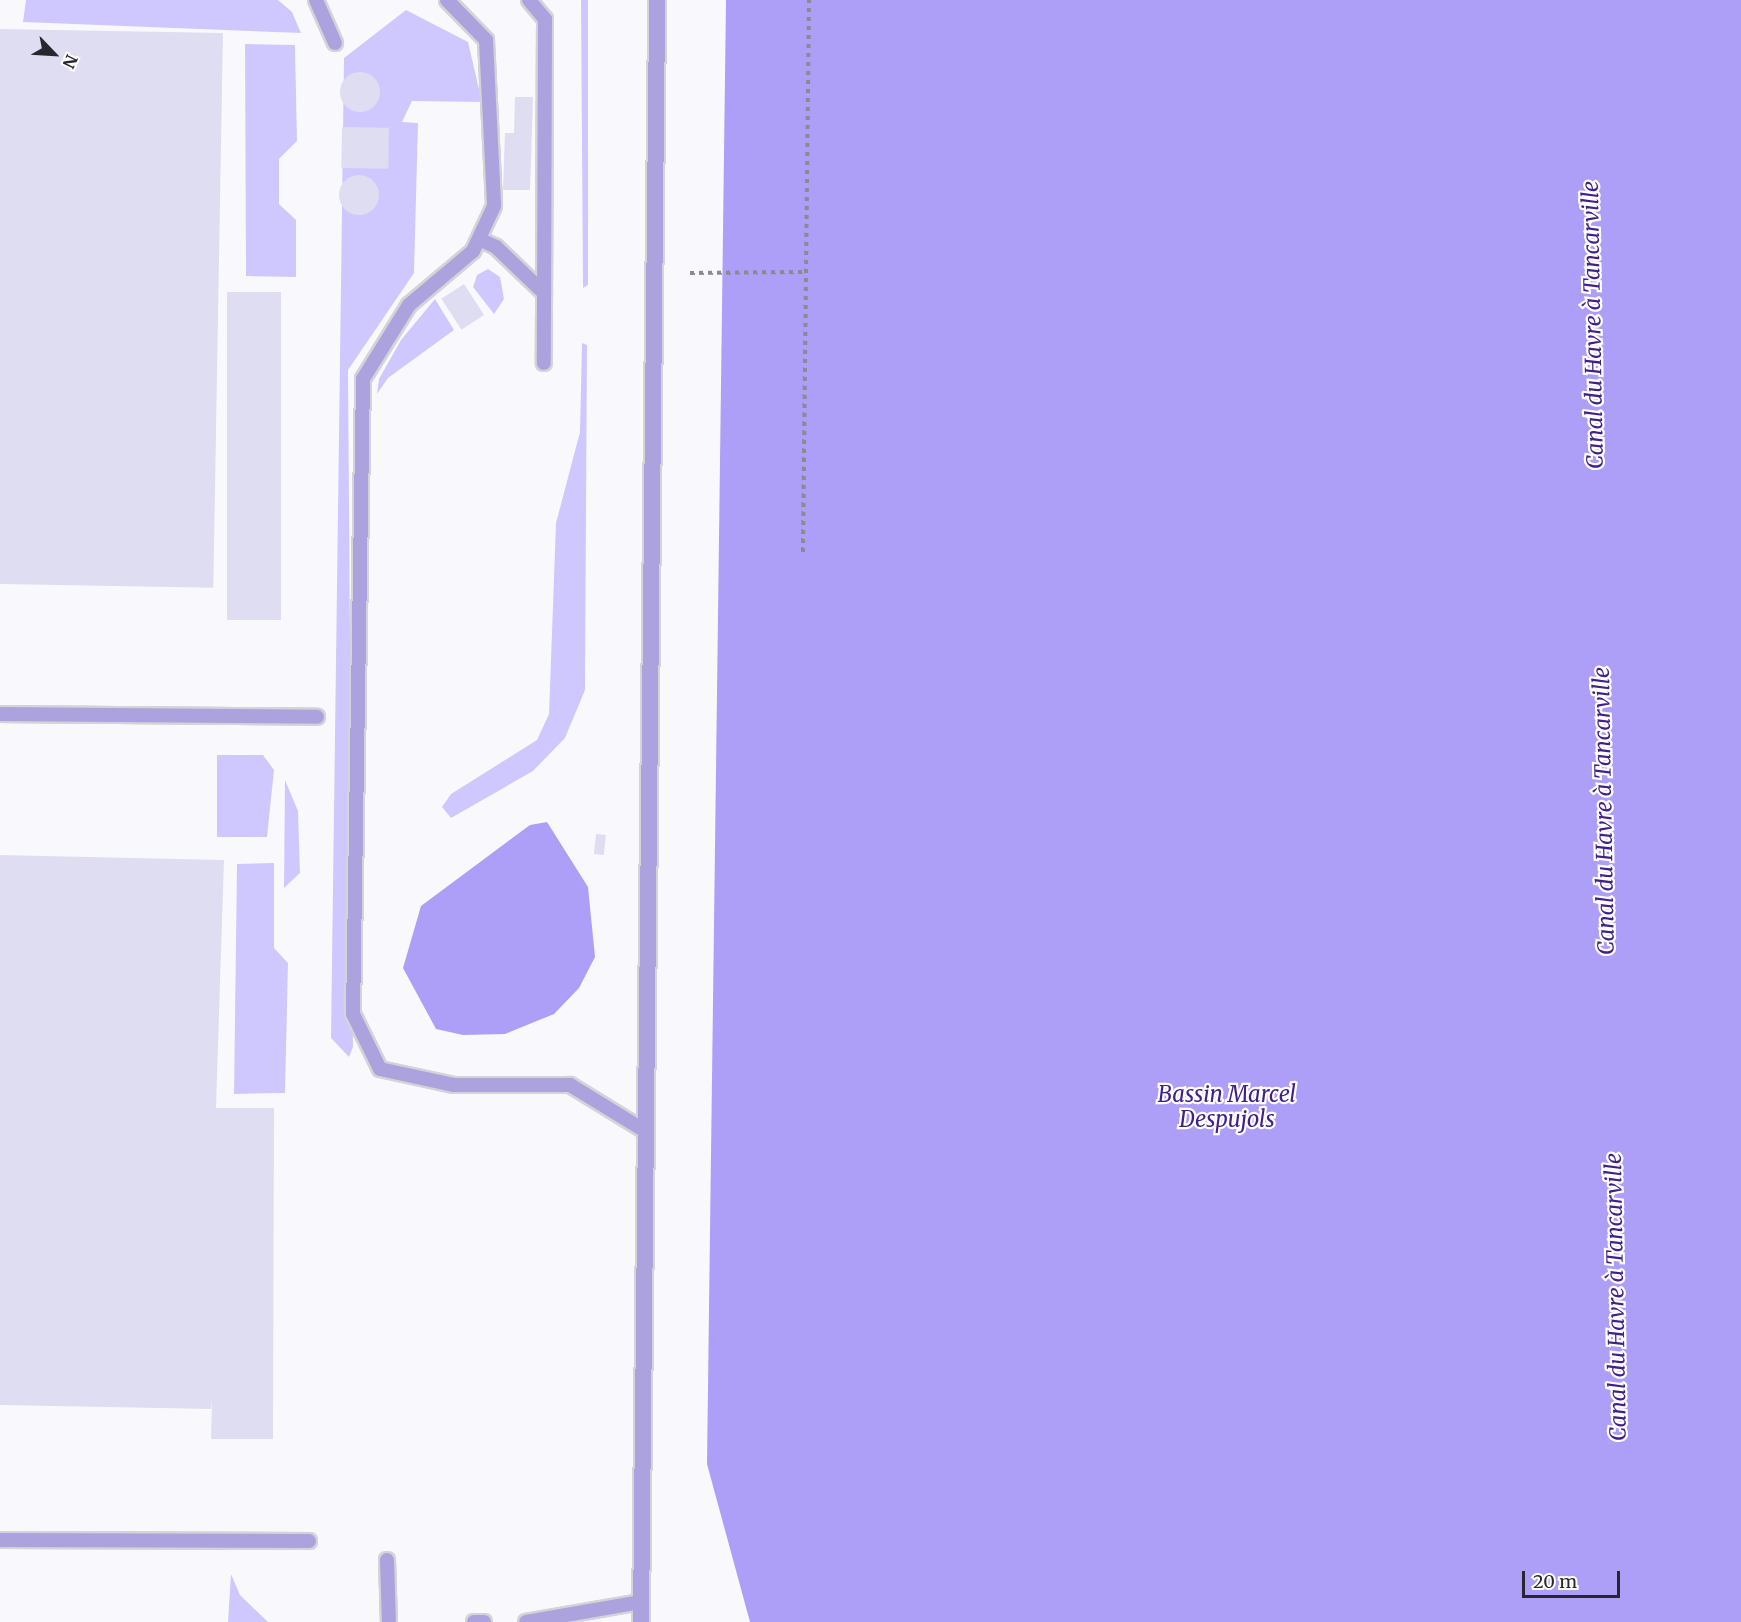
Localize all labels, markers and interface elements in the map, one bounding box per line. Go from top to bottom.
north arrow [24,24,84,84]
text: N [59,52,82,72]
water label: Canal du Havre à Tancarville [1577,181,1609,469]
water label: Canal du Havre à Tancarville [1588,667,1620,955]
water label: Bassin Marcel Despujols [1158,1081,1296,1132]
water label: Canal du Havre à Tancarville [1600,1153,1632,1441]
scale bar [1525,1559,1622,1597]
text: 20 m [1533,1570,1577,1593]

